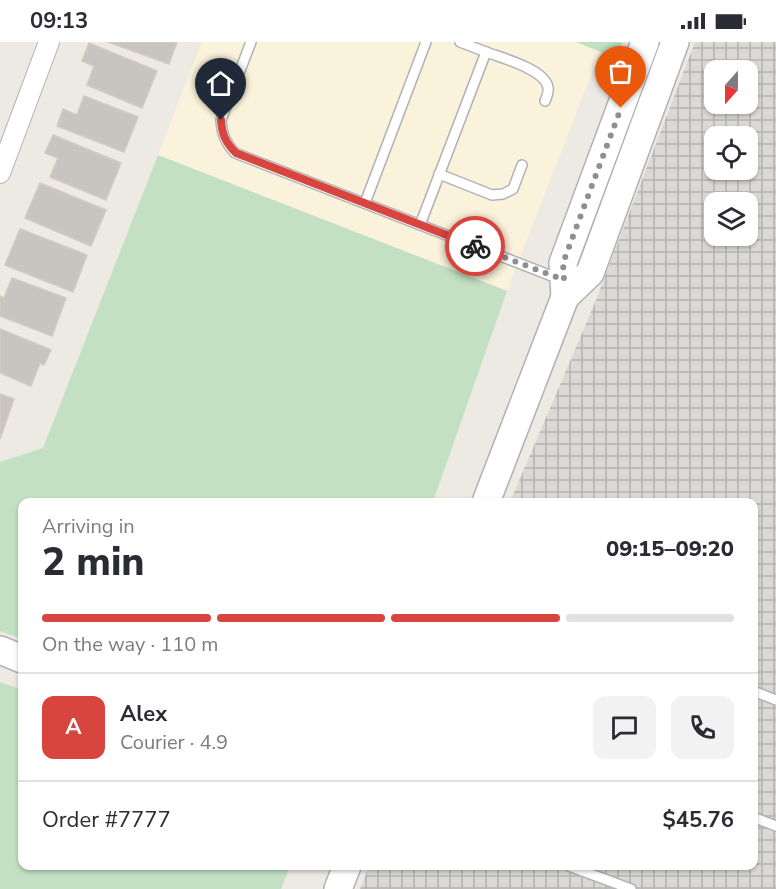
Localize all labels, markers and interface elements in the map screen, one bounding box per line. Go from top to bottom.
text: 09:13 [30,6,88,36]
pin [595,46,646,108]
icon: bag [604,55,637,88]
pin [195,58,246,120]
north arrow [704,60,758,114]
map controls [704,60,758,246]
icon: home [204,67,237,100]
button: locate [704,126,758,180]
button: layers [704,192,758,246]
courier [445,216,505,276]
icon: bike [459,230,492,263]
text: Arriving in [42,513,135,540]
text: 09:15–09:20 [606,534,734,564]
text: 2 min [42,536,145,589]
text: On the way · 110 m [42,631,218,658]
button: chat [593,696,656,759]
button: phone [671,696,734,759]
text: Alex [120,699,167,729]
text: A [65,712,82,742]
text: Courier · 4.9 [120,729,228,756]
text: Order #7777 [42,805,171,835]
text: $45.76 [663,805,734,835]

